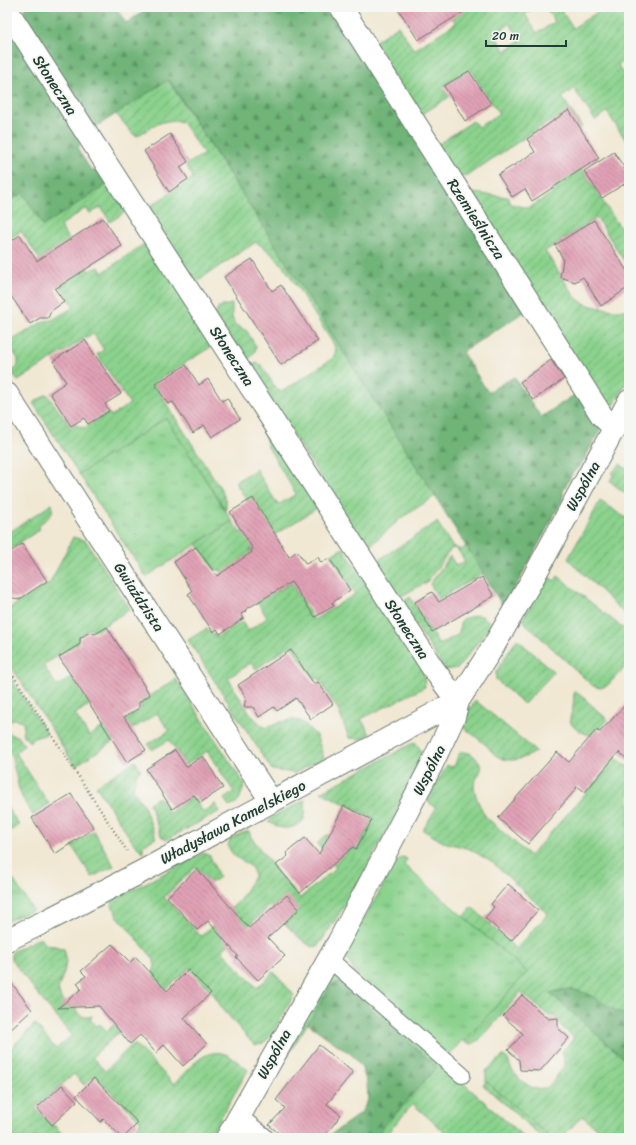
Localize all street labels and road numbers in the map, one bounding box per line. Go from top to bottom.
street label: Słoneczna [26,49,85,121]
street label: Rzemieślnicza [440,173,512,265]
street label: Słoneczna [203,320,262,392]
street label: Wspólna [559,456,608,516]
street label: Gwiaździsta [107,557,172,637]
street label: Słoneczna [378,593,437,665]
street label: Wspólna [405,740,453,800]
street label: Władysława Kamelskiego [155,772,311,872]
street label: Wspólna [250,1024,299,1084]

